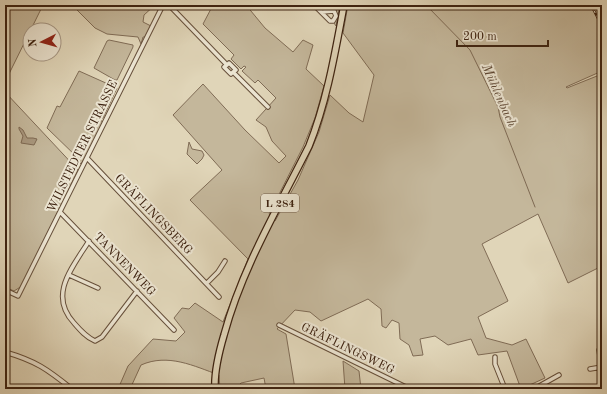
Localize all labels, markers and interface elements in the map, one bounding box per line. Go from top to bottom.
north arrow [22,22,62,62]
scale bar [457,22,548,48]
text: 200 m [463,31,497,43]
text: N [28,38,39,48]
water label: Mühlenbach [479,61,518,129]
street label: WILSTEDTER STRASSE [46,79,120,214]
street label: GRÄFLINGSBERG [112,169,198,257]
road number: L 284 [261,194,299,212]
street label: TANNENWEG [91,231,158,299]
street label: GRÄFLINGSWEG [299,317,398,377]

